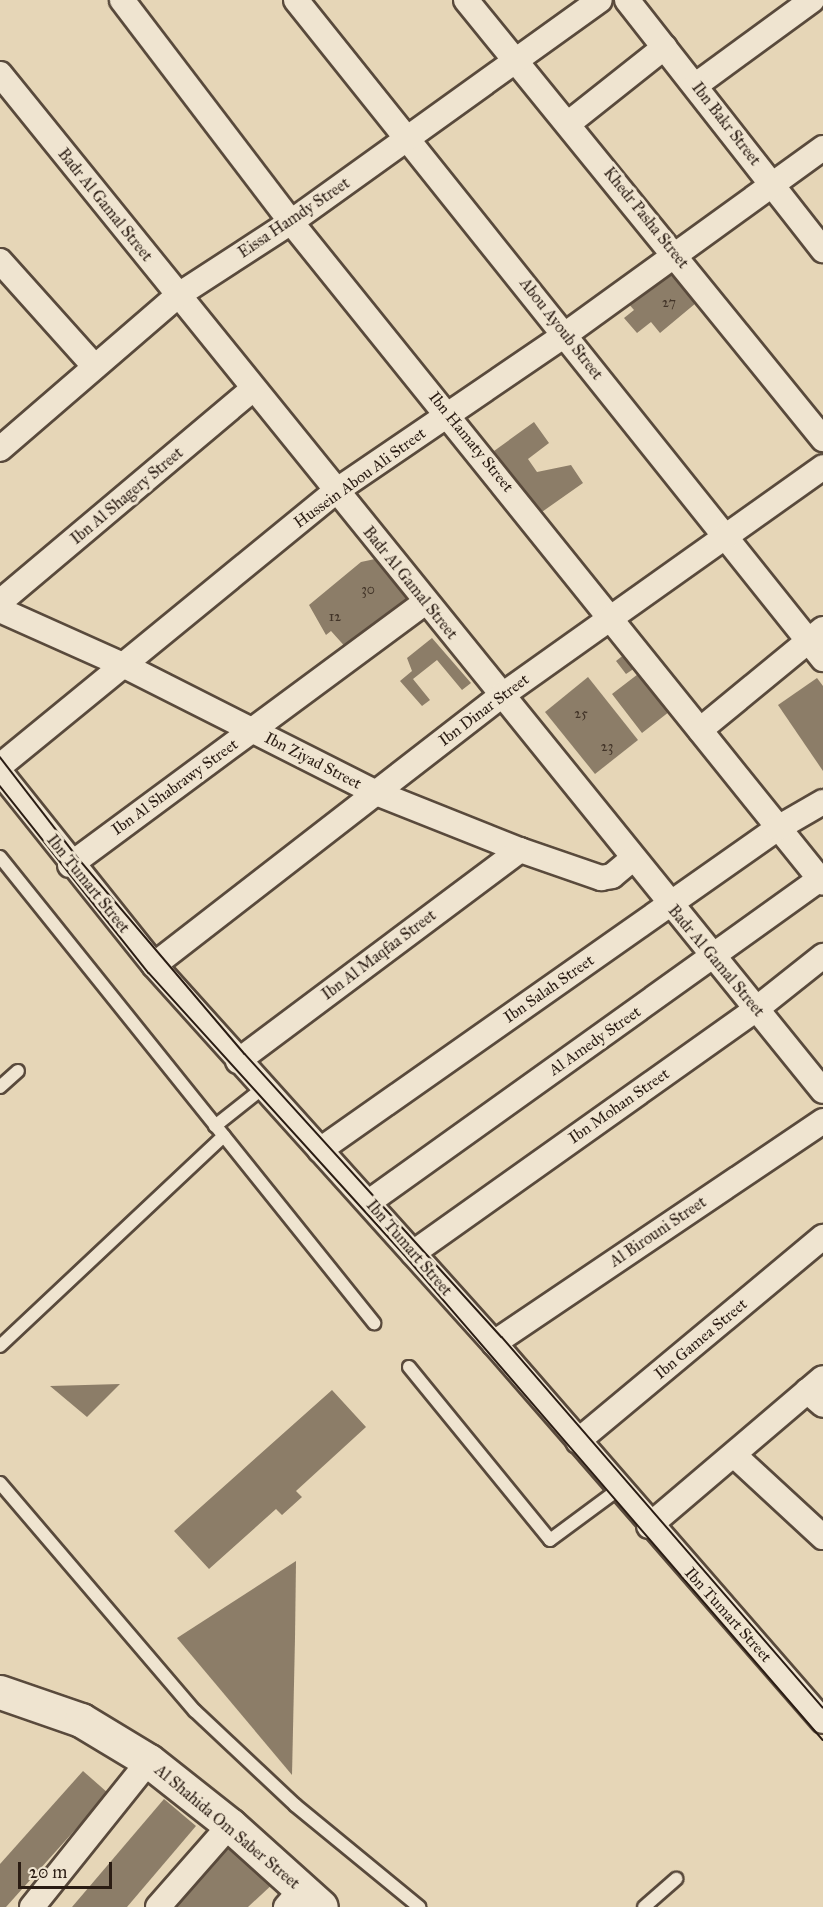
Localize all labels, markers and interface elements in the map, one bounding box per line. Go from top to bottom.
street label: Ibn Bakr Street [687,78,765,170]
street label: Badr Al Gamal Street [54,145,156,265]
street label: Khedr Pasha Street [599,164,693,272]
street label: Eissa Hamdy Street [235,174,353,262]
street label: Abou Ayoub Street [515,274,607,384]
house number: 27 [662,295,676,311]
street label: Ibn Hamaty Street [425,388,517,496]
street label: Hussein Abou Ali Street [290,424,430,532]
street label: Ibn Al Shagery Street [67,443,187,549]
street label: Badr Al Gamal Street [359,523,461,643]
house number: 30 [361,582,375,598]
house number: 12 [329,609,341,625]
street label: Ibn Dinar Street [435,670,533,750]
house number: 25 [574,706,588,722]
street label: Ibn Ziyad Street [261,728,365,794]
street label: Ibn Al Shabrawy Street [108,735,242,839]
house number: 23 [601,739,613,755]
street label: Ibn Tumart Street [42,831,134,937]
street label: Badr Al Gamal Street [664,901,768,1021]
street label: Ibn Al Maqfaa Street [318,906,440,1004]
street label: Ibn Salah Street [500,951,598,1027]
street label: Al Amedy Street [545,1002,645,1080]
street label: Ibn Mohan Street [565,1064,673,1148]
street label: Al Birouni Street [606,1193,710,1271]
street label: Ibn Tumart Street [362,1196,456,1300]
street label: Ibn Gamea Street [651,1295,751,1383]
street label: Ibn Tumart Street [680,1564,776,1666]
street label: Al Shahida Om Saber Street [151,1761,303,1893]
scale bar [21,1850,116,1888]
text: 20 m [29,1861,67,1883]

